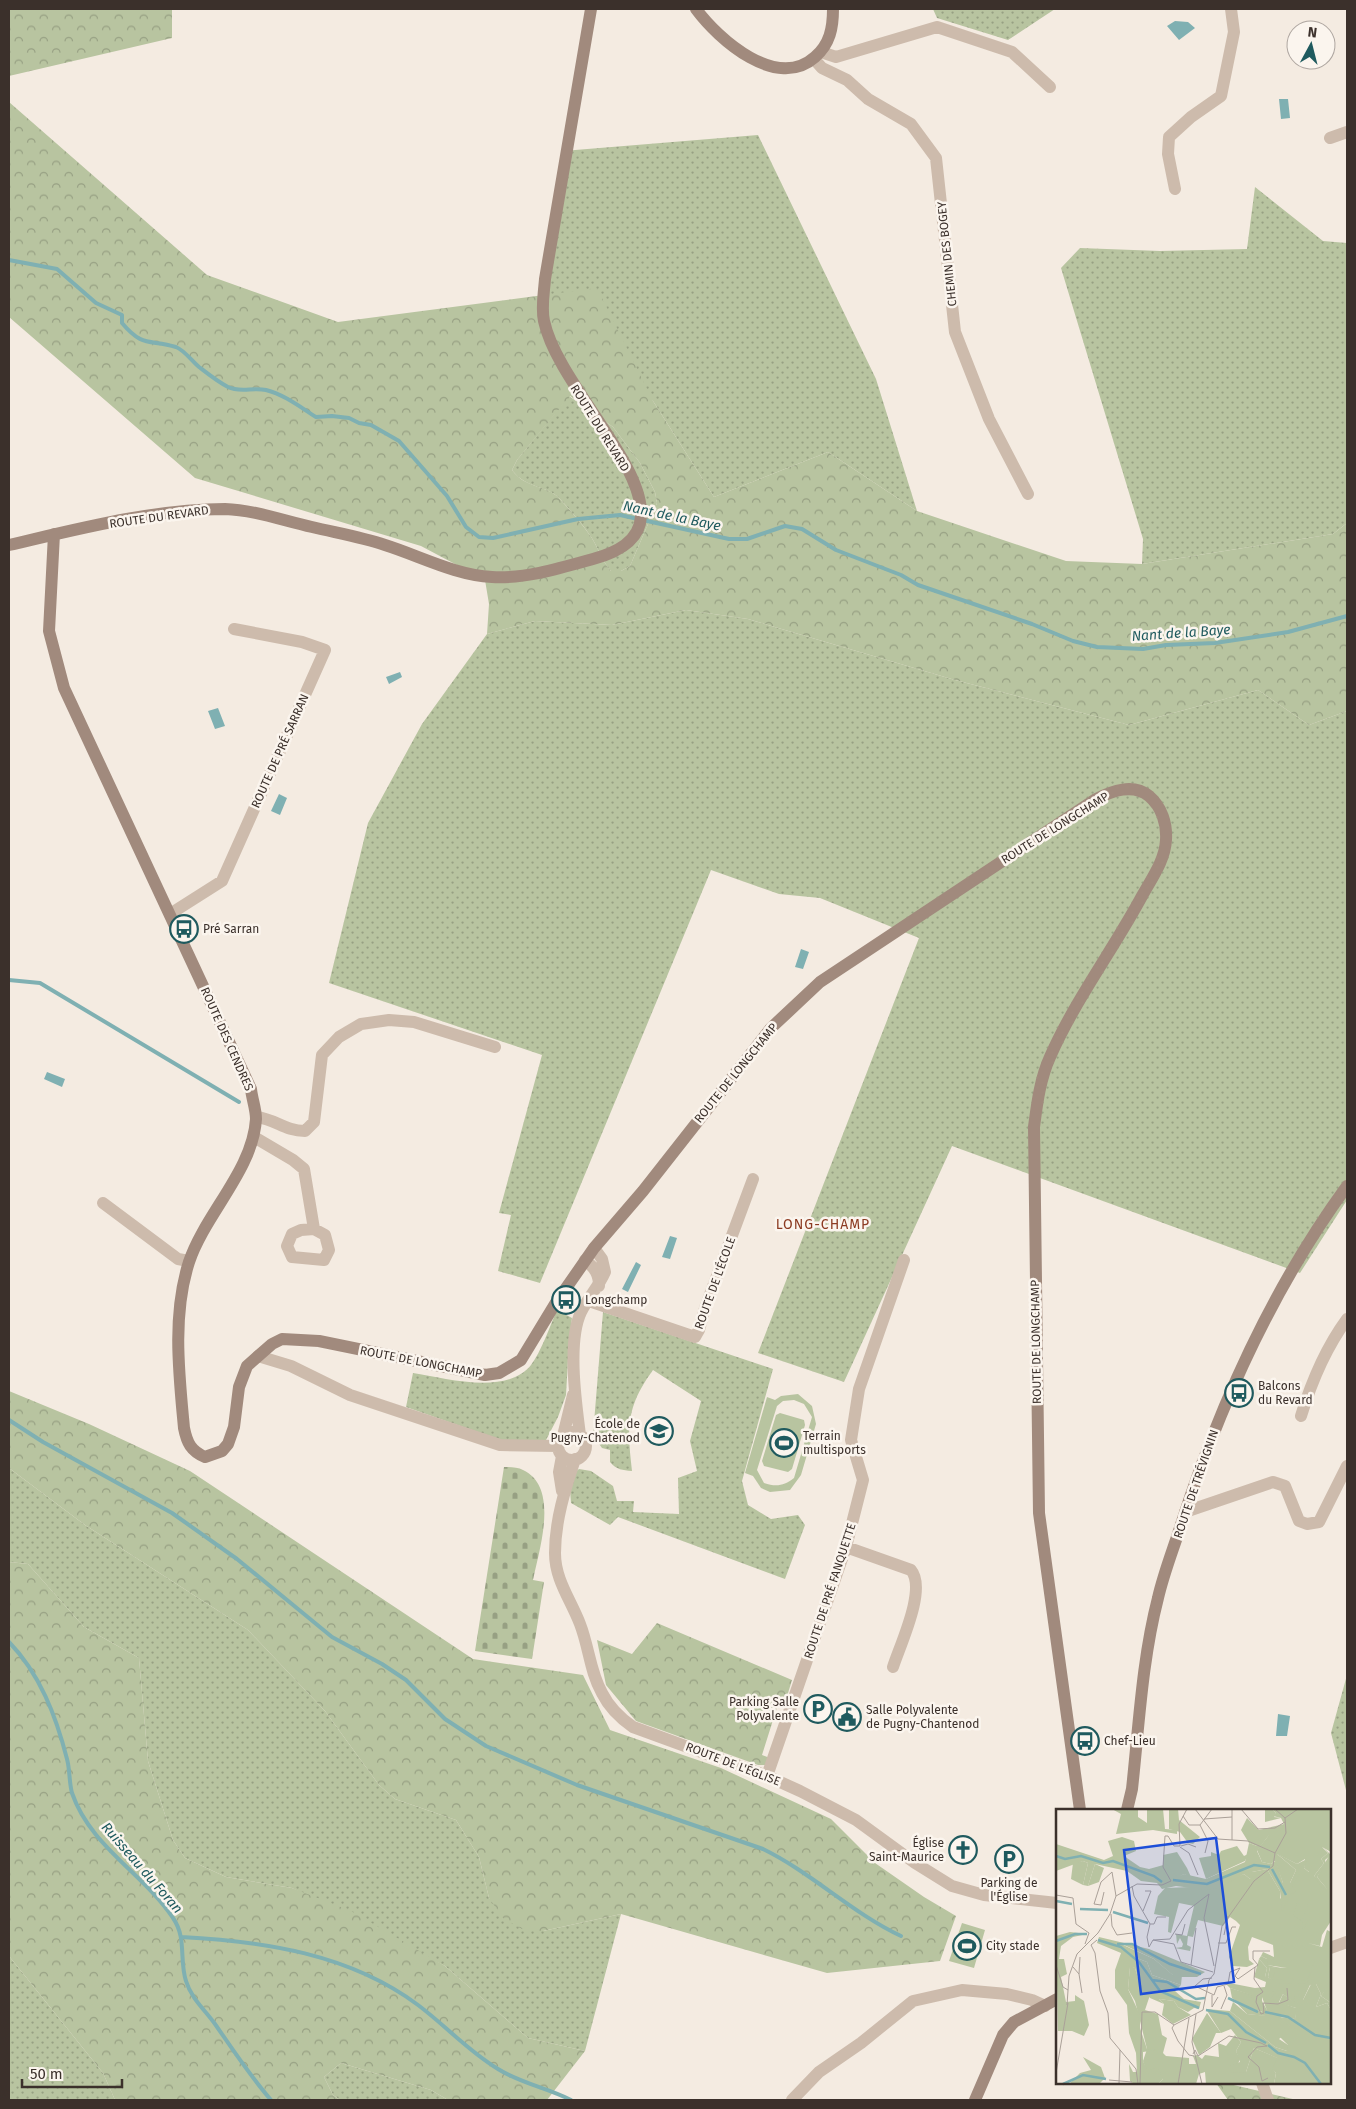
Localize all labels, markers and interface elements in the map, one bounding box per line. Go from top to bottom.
north arrow [1286,20,1336,70]
text: N [1307,24,1318,42]
street label: CHEMIN DES BOGEY [934,200,959,307]
street label: ROUTE DU REVARD [568,382,633,474]
water label: Nant de la Baye [622,497,722,535]
street label: ROUTE DU REVARD [108,503,210,531]
water label: Nant de la Baye [1131,621,1231,645]
street label: ROUTE DE PRÉ SARRAN [248,691,311,810]
street label: ROUTE DE LONGCHAMP [999,789,1111,867]
bus stop icon: Pré Sarran [169,914,199,944]
place label: Pré Sarran [203,922,259,936]
street label: ROUTE DES CENDRES [198,985,256,1093]
street label: ROUTE DE LONGCHAMP [692,1020,781,1126]
district label: LONG-CHAMP [776,1216,870,1233]
street label: ROUTE DE L'ÉCOLE [691,1234,738,1331]
street label: ROUTE DE LONGCHAMP [1028,1280,1044,1404]
bus stop icon: Longchamp [551,1285,581,1315]
place label: Longchamp [585,1293,647,1307]
street label: ROUTE DE LONGCHAMP [359,1343,483,1381]
bus stop icon: Balcons du Revard [1224,1378,1254,1408]
place label: Balcons du Revard [1258,1379,1313,1407]
place label: École de Pugny-Chatenod [550,1416,640,1445]
school or university icon: École de Pugny-Chatenod [644,1416,674,1446]
street label: ROUTE DE TRÉVIGNIN [1170,1427,1221,1540]
sports icon: Terrain multisports [769,1428,799,1458]
place label: Terrain multisports [803,1429,866,1457]
street label: ROUTE DE PRÉ FANQUETTE [800,1521,859,1661]
parking icon: Parking Salle Polyvalente [803,1694,833,1724]
place label: Parking Salle Polyvalente [729,1695,799,1723]
public building icon: Salle Polyvalente de Pugny-Chantenod [832,1702,862,1732]
place label: Salle Polyvalente de Pugny-Chantenod [866,1703,979,1731]
bus stop icon: Chef-Lieu [1070,1726,1100,1756]
place label: Chef-Lieu [1104,1734,1156,1748]
street label: ROUTE DE L'ÉGLISE [684,1739,783,1789]
inset map [1056,1809,1331,2084]
water label: Ruisseau du Foran [98,1819,186,1917]
place label: Église Saint-Maurice [869,1835,944,1864]
church icon: Église Saint-Maurice [948,1835,978,1865]
parking icon: Parking de l'Église [994,1844,1024,1874]
place label: Parking de l'Église [980,1876,1038,1904]
sports icon: City stade [952,1931,982,1961]
place label: City stade [986,1939,1040,1953]
scale bar [22,2056,122,2088]
text: 50 m [30,2065,63,2083]

